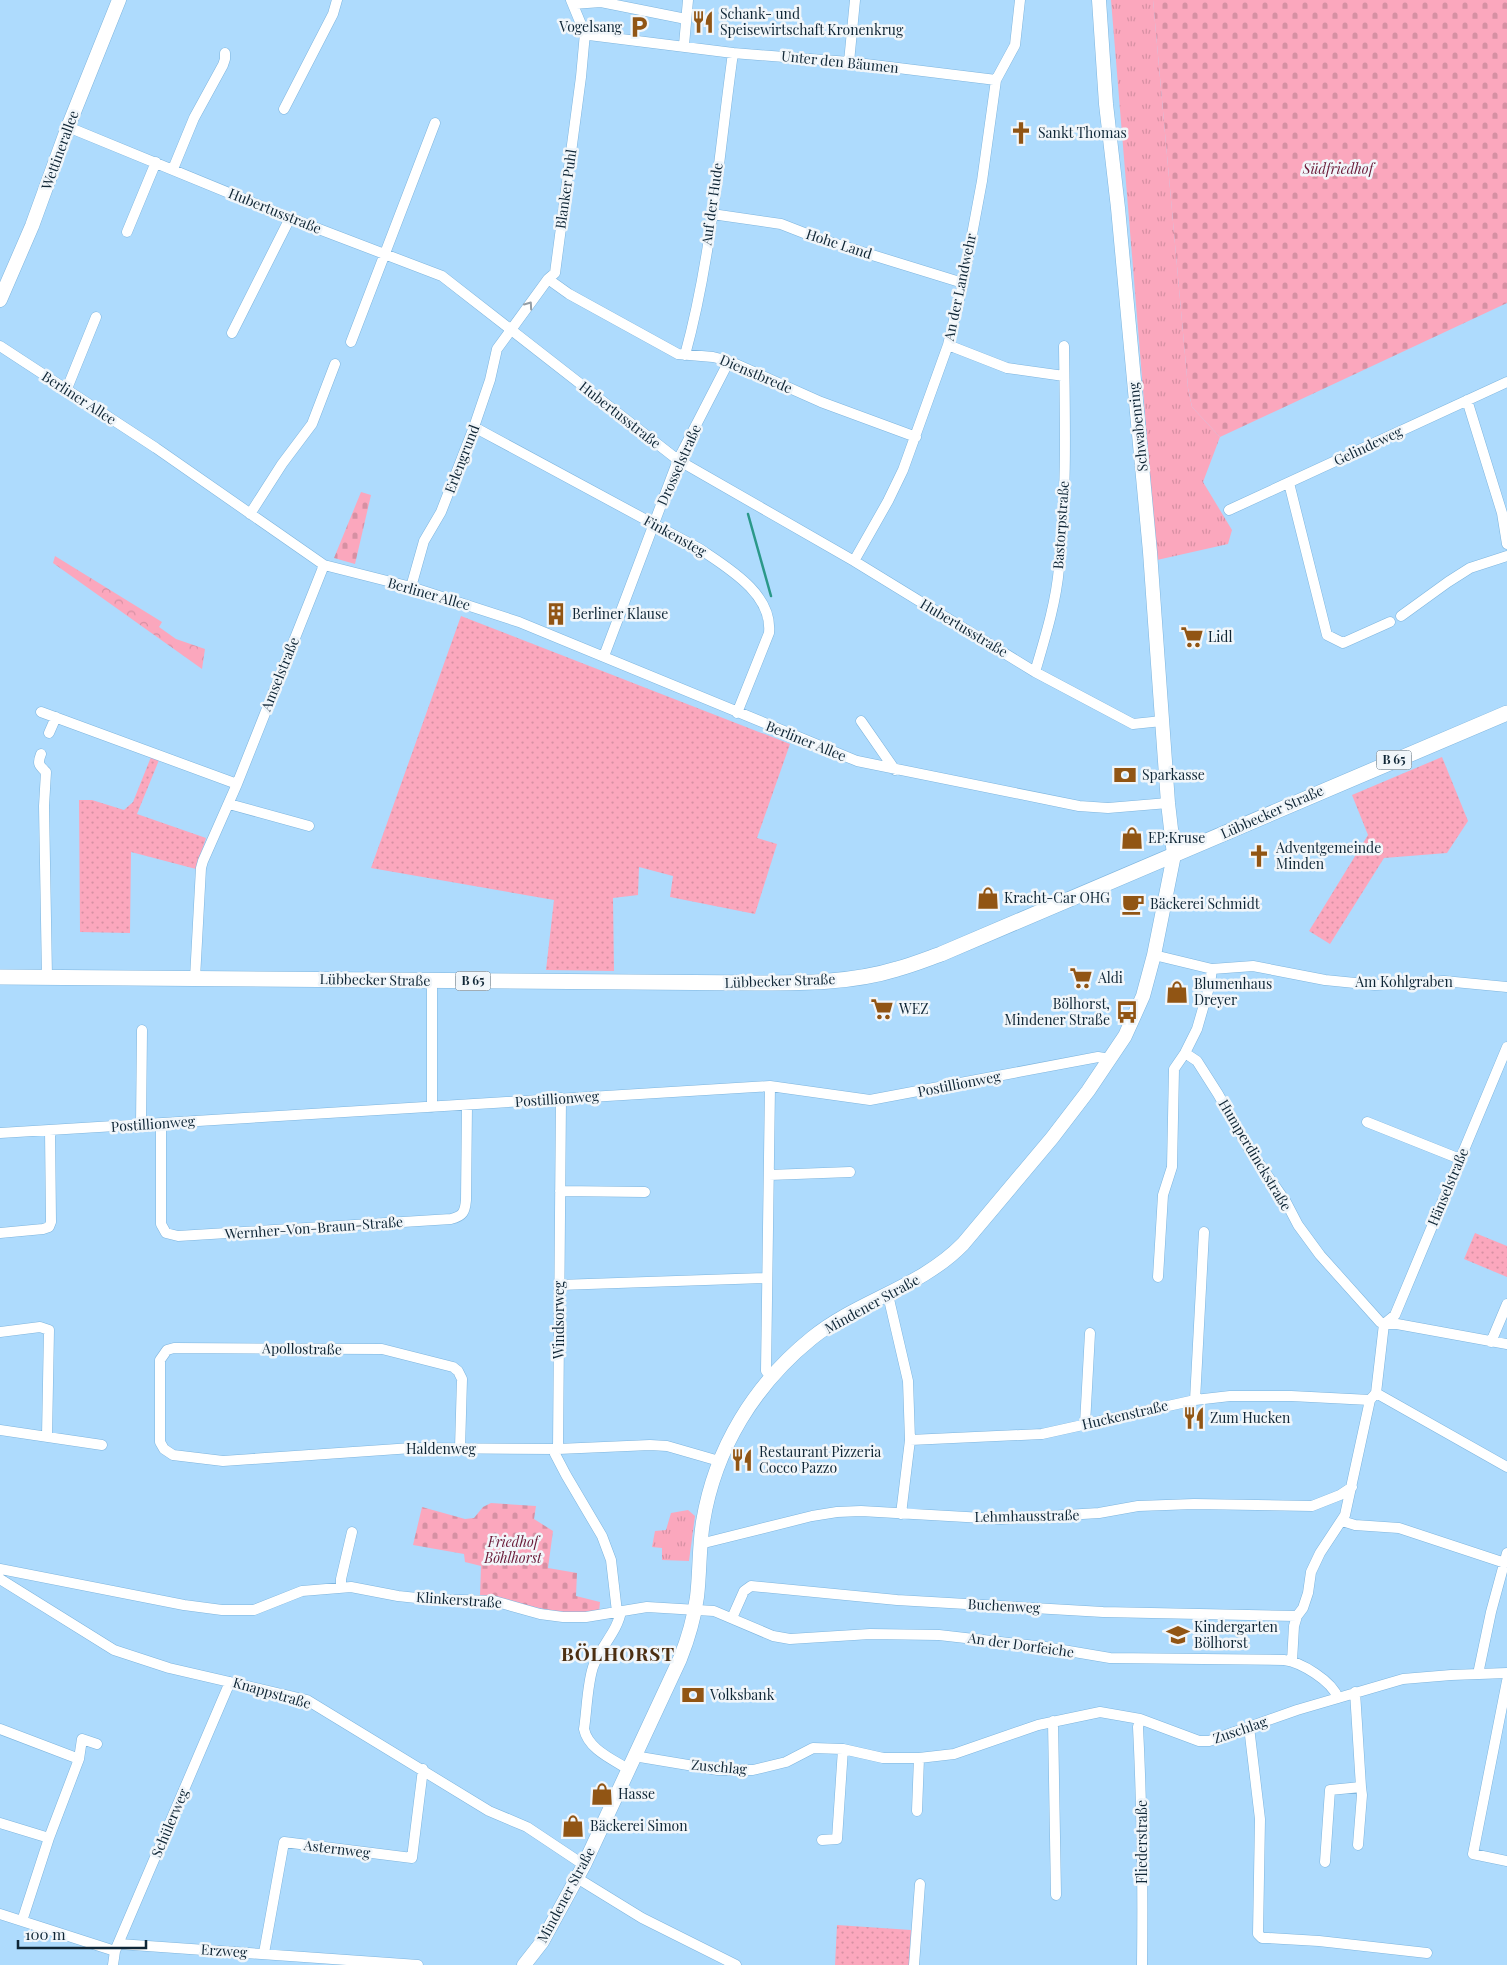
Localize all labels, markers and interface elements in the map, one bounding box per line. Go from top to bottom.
place label: Schank- und Speisewirtschaft Kronenkrug [720,4,904,39]
restaurant icon: Schank- und Speisewirtschaft Kronenkrug [690,9,716,35]
parking icon: Vogelsang [626,14,652,40]
place label: Vogelsang [558,17,623,36]
street label: Unter den Bäumen [780,46,900,77]
street label: Wettinerallee [36,108,83,193]
church icon: Sankt Thomas [1008,120,1034,146]
place label: Sankt Thomas [1038,123,1127,142]
street label: Blanker Puhl [551,148,581,230]
park label: Südfriedhof [1302,159,1376,178]
street label: Auf der Hude [696,161,727,247]
street label: Hubertusstraße [226,183,325,238]
street label: Hohe Land [804,224,875,263]
street label: An der Landwehr [939,231,980,343]
one-way arrow [523,302,532,311]
street label: Dienstbrede [717,350,795,397]
street label: Berliner Allee [38,366,120,429]
street label: Hubertusstraße [576,377,665,453]
street label: Schwabenring [1123,381,1152,473]
street label: Drosselstraße [652,421,705,508]
street label: Gelindeweg [1330,421,1406,470]
street label: Erlengrund [440,422,483,496]
street label: Bastorpstraße [1048,480,1073,570]
street label: Finkensteg [641,511,710,561]
street label: Berliner Allee [386,573,473,614]
street label: Hubertusstraße [917,594,1011,661]
building icon: Berliner Klause [543,601,569,627]
place label: Berliner Klause [572,604,668,623]
supermarket icon: Lidl [1179,624,1205,650]
place label: Lidl [1208,627,1232,646]
street label: Amselstraße [256,634,303,715]
street label: Berliner Allee [763,716,849,765]
road number: B 65 [1376,750,1412,770]
bank icon: Sparkasse [1112,762,1138,788]
place label: Sparkasse [1142,765,1205,784]
street label: Lübbecker Straße [1217,780,1326,843]
shop icon: EP:Kruse [1119,825,1145,851]
place label: EP:Kruse [1148,828,1205,847]
place label: Adventgemeinde Minden [1275,838,1381,873]
church icon: Adventgemeinde Minden [1246,843,1272,869]
shop icon: Kracht-Car OHG [975,885,1001,911]
place label: Kracht-Car OHG [1004,888,1110,907]
cafe icon: Bäckerei Schmidt [1120,891,1146,917]
place label: Bäckerei Schmidt [1150,894,1261,913]
supermarket icon: Aldi [1068,965,1094,991]
place label: Aldi [1097,968,1123,987]
street label: Lübbecker Straße [319,969,431,990]
street label: Lübbecker Straße [724,969,836,992]
road number: B 65 [456,971,490,990]
street label: Am Kohlgraben [1354,972,1453,991]
place label: Blumenhaus Dreyer [1194,974,1272,1009]
shop icon: Blumenhaus Dreyer [1164,979,1190,1005]
place label: Bölhorst, Mindener Straße [1004,994,1110,1029]
supermarket icon: WEZ [869,996,895,1022]
place label: WEZ [898,999,929,1018]
bus stop icon: Bölhorst, Mindener Straße [1114,999,1140,1025]
street label: Postillionweg [916,1066,1003,1101]
street label: Postillionweg [514,1086,600,1111]
street label: Humperdinckstraße [1215,1095,1296,1214]
street label: Postillionweg [110,1111,196,1136]
street label: Hänselstraße [1423,1145,1472,1229]
street label: Wernher-Von-Braun-Straße [223,1212,404,1243]
street label: Mindener Straße [821,1270,923,1337]
street label: Windsorweg [549,1280,568,1360]
street label: Apollostraße [261,1338,342,1359]
street label: Huckenstraße [1080,1395,1170,1434]
restaurant icon: Zum Hucken [1181,1405,1207,1431]
place label: Zum Hucken [1210,1408,1291,1427]
street label: Haldenweg [406,1439,477,1458]
place label: Restaurant Pizzeria Cocco Pazzo [759,1442,881,1477]
restaurant icon: Restaurant Pizzeria Cocco Pazzo [729,1447,755,1473]
street label: Lehmhausstraße [974,1505,1080,1526]
park label: Friedhof Böhlhorst [483,1532,543,1567]
street label: Klinkerstraße [416,1587,503,1612]
street label: Buchenweg [967,1594,1041,1617]
place label: Kindergarten Bölhorst [1194,1617,1279,1652]
school or university icon: Kindergarten Bölhorst [1165,1622,1191,1648]
street label: An der Dorfeiche [966,1628,1075,1661]
district label: BÖLHORST [561,1640,675,1666]
street label: Knappstraße [231,1672,313,1713]
bank icon: Volksbank [680,1682,706,1708]
place label: Volksbank [709,1685,775,1704]
street label: Zuschlag [1210,1711,1270,1748]
street label: Zuschlag [690,1755,748,1778]
shop icon: Hasse [589,1781,615,1807]
place label: Hasse [618,1784,655,1803]
street label: Schülerweg [147,1785,193,1860]
street label: Fliederstraße [1132,1800,1151,1884]
shop icon: Bäckerei Simon [560,1813,586,1839]
place label: Bäckerei Simon [590,1816,688,1835]
street label: Asternweg [302,1835,372,1862]
street label: Mindener Straße [532,1844,599,1946]
scale bar [18,1918,145,1950]
text: 100 m [25,1924,66,1944]
street label: Erzweg [200,1939,249,1962]

